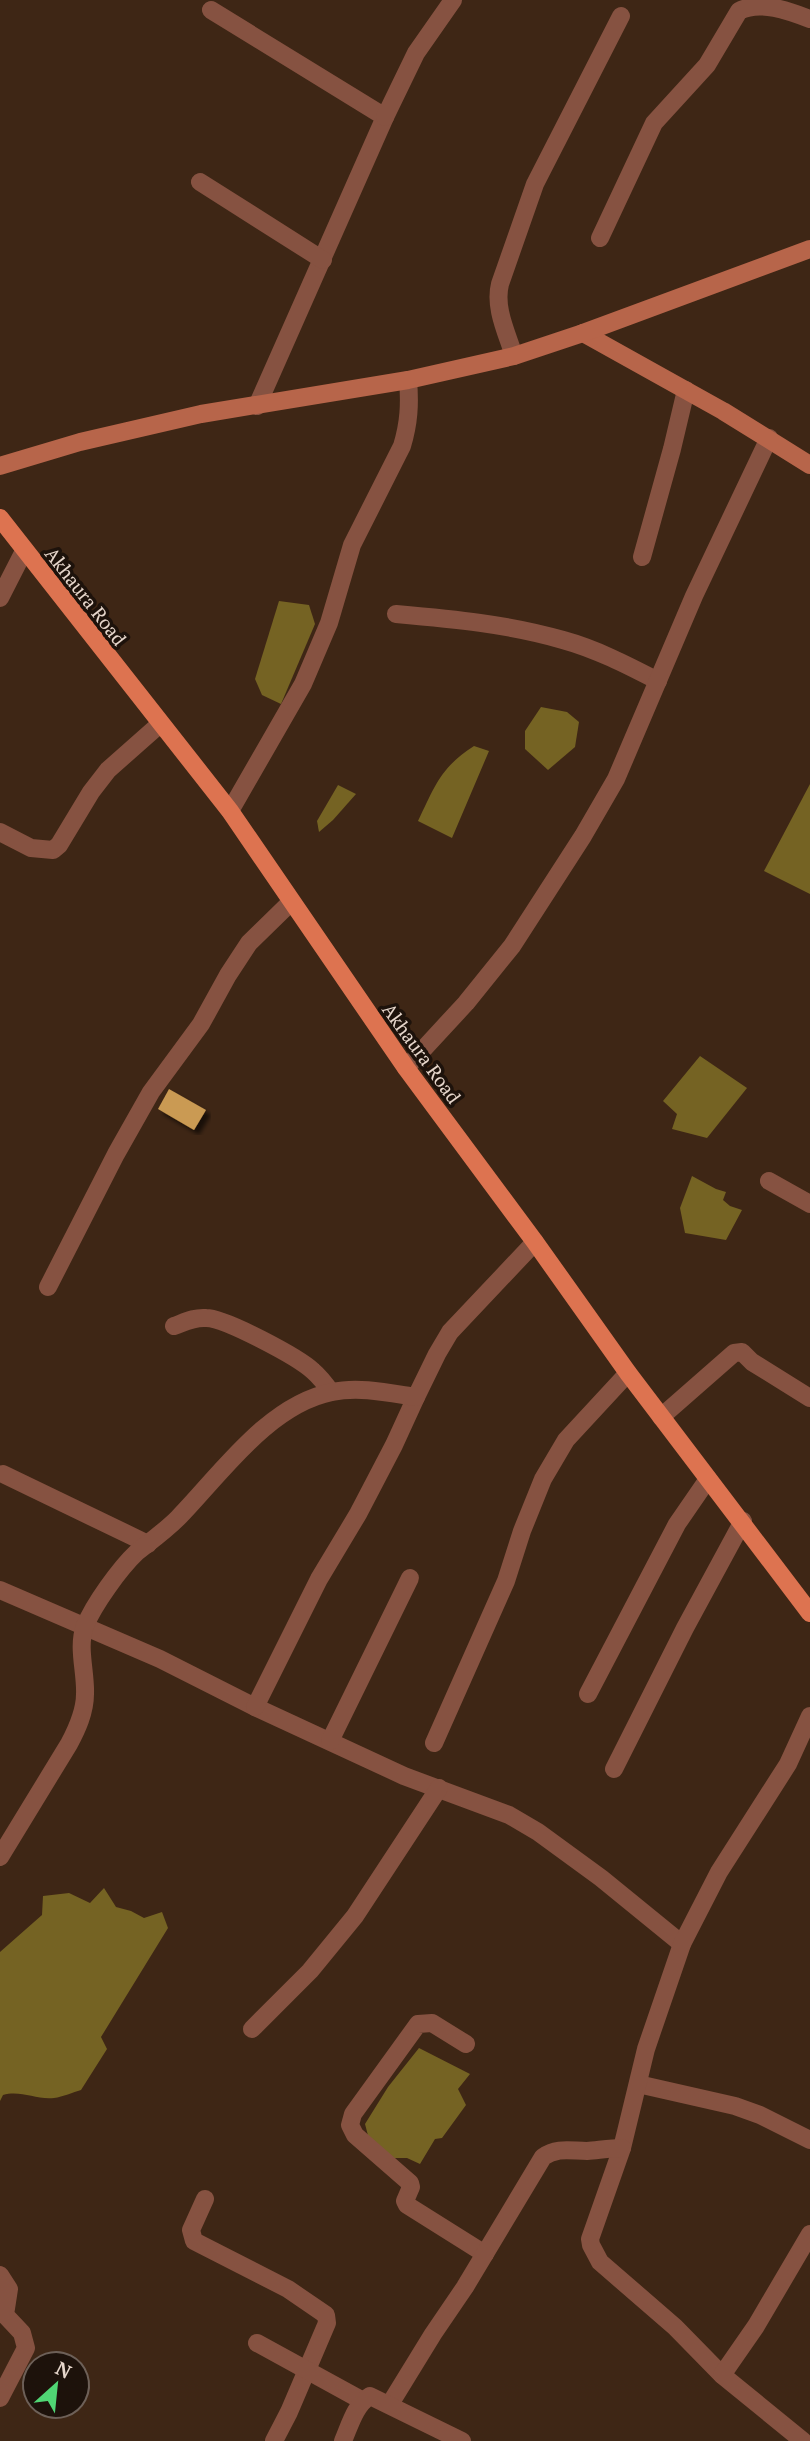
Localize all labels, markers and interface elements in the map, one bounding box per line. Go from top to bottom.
street label: Akhaura Road [40,542,133,651]
street label: Akhaura Road [377,998,467,1109]
north arrow [21,2350,91,2420]
text: N [52,2355,77,2384]

